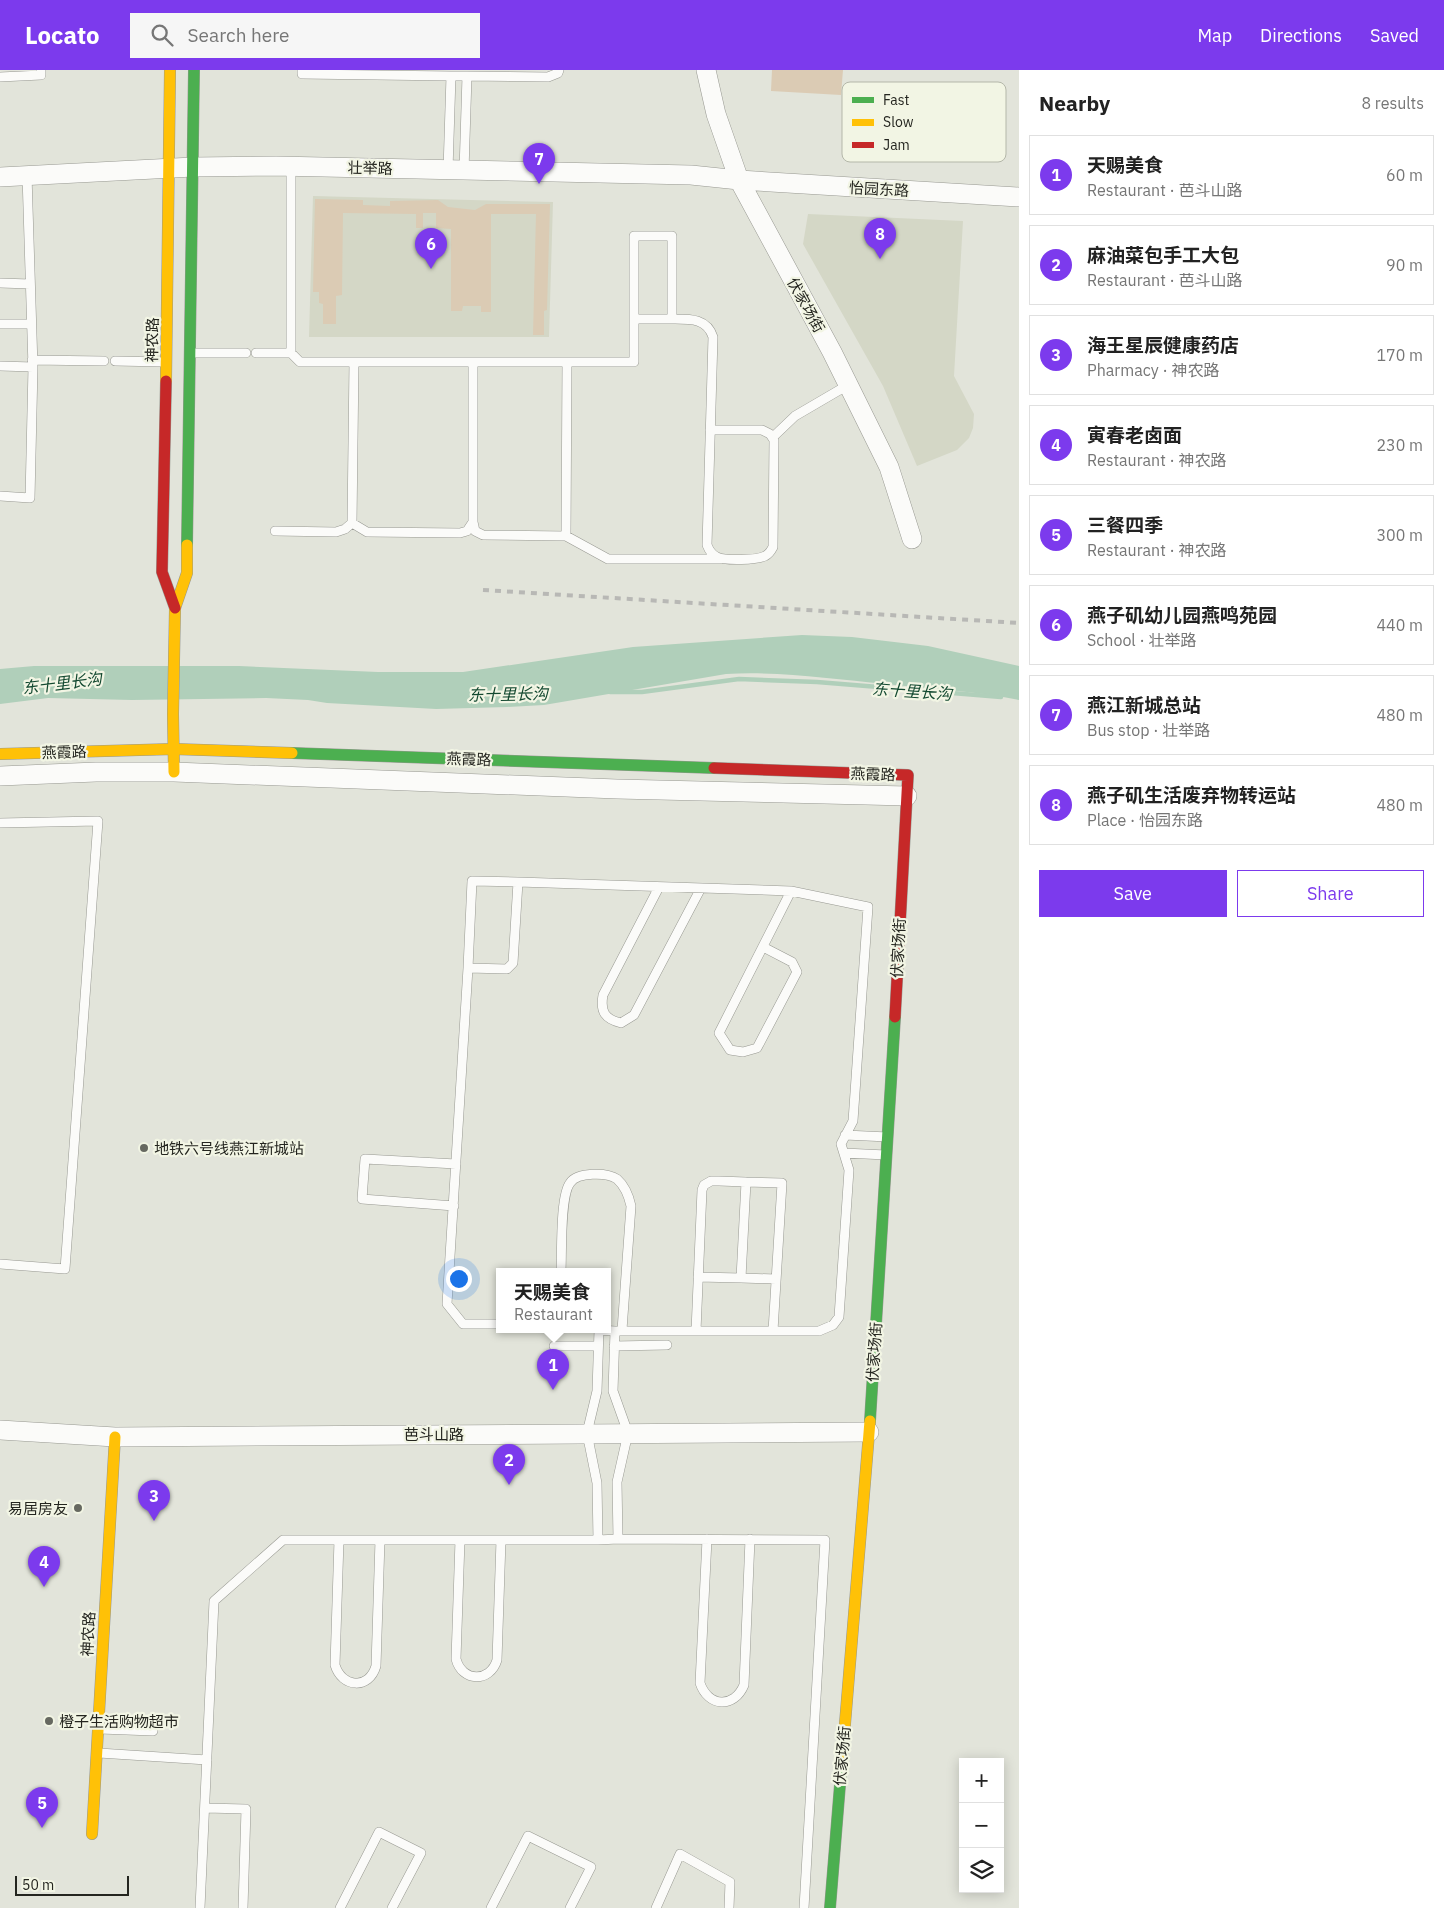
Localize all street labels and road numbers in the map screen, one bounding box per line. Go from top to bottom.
street label: 壮举路 [347,158,393,178]
street label: 怡园东路 [849,178,909,200]
street label: 伏家场街 [783,274,829,336]
street label: 神农路 [142,317,162,363]
street label: 燕霞路 [41,742,87,762]
street label: 燕霞路 [446,749,492,769]
street label: 燕霞路 [850,764,896,784]
street label: 伏家场街 [887,918,909,978]
street label: 伏家场街 [862,1321,886,1383]
street label: 芭斗山路 [404,1425,464,1444]
street label: 神农路 [77,1611,99,1657]
street label: 伏家场街 [830,1725,854,1787]

